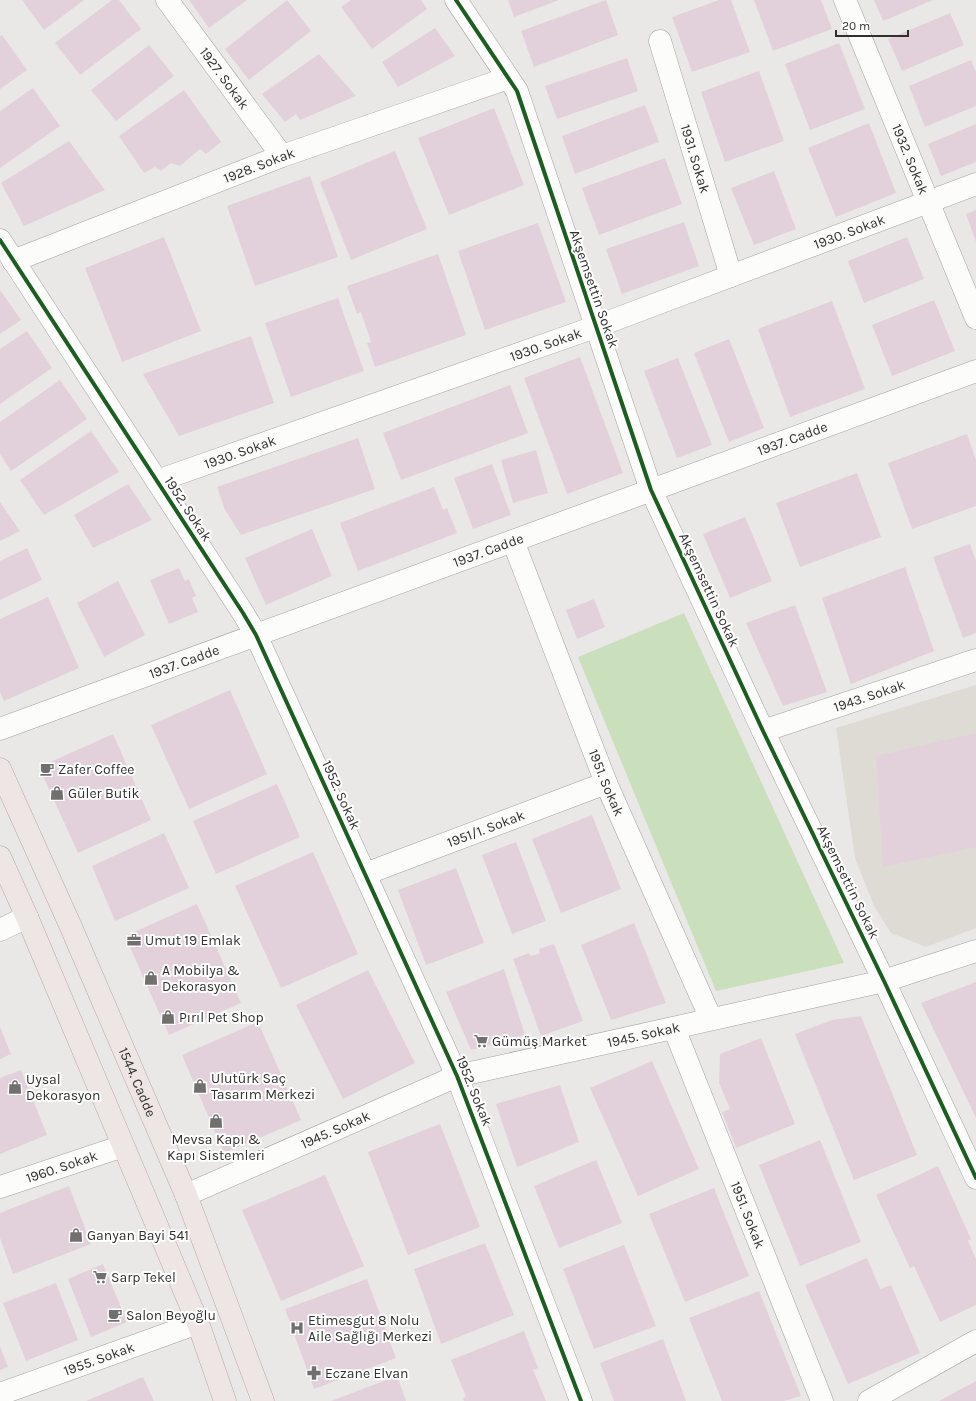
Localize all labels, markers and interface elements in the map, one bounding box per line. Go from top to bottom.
scale bar [836,12,908,38]
text: 20 m [842,19,870,33]
street label: 1927. Sokak [196,44,253,113]
street label: 1932. Sokak [888,121,933,197]
street label: 1931. Sokak [677,122,714,195]
street label: 1928. Sokak [221,144,297,187]
street label: 1930. Sokak [811,210,887,253]
street label: Akşemsettin Sokak [566,228,622,351]
street label: 1930. Sokak [508,324,584,365]
street label: 1937. Cadde [755,418,830,459]
street label: 1930. Sokak [202,431,278,472]
street label: 1952. Sokak [161,473,215,545]
street label: 1937. Cadde [451,529,526,571]
street label: Akşemsettin Sokak [675,530,743,650]
street label: 1937. Cadde [147,641,221,682]
street label: 1943. Sokak [831,676,907,715]
street label: 1951. Sokak [585,747,628,819]
street label: 1952. Sokak [318,758,364,832]
cafe icon: Zafer Coffee [39,761,55,777]
place label: Zafer Coffee [58,761,135,778]
shop icon: Güler Butik [49,785,65,801]
place label: Güler Butik [68,785,140,802]
street label: 1951/1. Sokak [445,806,527,851]
street label: Akşemsettin Sokak [813,822,883,942]
office icon: Umut 19 Emlak [126,932,142,948]
place label: Umut 19 Emlak [145,932,241,949]
place label: A Mobilya & Dekorasyon [162,962,240,995]
shop icon: A Mobilya & Dekorasyon [143,970,159,986]
shop icon: Pırıl Pet Shop [160,1009,176,1025]
place label: Pırıl Pet Shop [179,1009,264,1026]
street label: 1945. Sokak [606,1018,682,1051]
supermarket icon: Gümüş Market [473,1033,489,1049]
place label: Gümüş Market [492,1033,587,1050]
street label: 1544. Cadde [115,1045,160,1120]
street label: 1952. Sokak [452,1053,496,1129]
place label: Ulutürk Saç Tasarım Merkezi [211,1070,315,1103]
place label: Uysal Dekorasyon [26,1071,100,1104]
shop icon: Ulutürk Saç Tasarım Merkezi [192,1078,208,1094]
shop icon: Uysal Dekorasyon [7,1079,23,1095]
street label: 1945. Sokak [298,1107,373,1152]
shop icon: Mevsa Kapı & Kapı Sistemleri [208,1113,224,1129]
place label: Mevsa Kapı & Kapı Sistemleri [167,1131,265,1164]
street label: 1960. Sokak [24,1147,100,1186]
street label: 1951. Sokak [727,1179,769,1251]
shop icon: Ganyan Bayi 541 [68,1227,84,1243]
place label: Ganyan Bayi 541 [87,1227,189,1244]
supermarket icon: Sarp Tekel [92,1269,108,1285]
place label: Sarp Tekel [111,1269,176,1286]
cafe icon: Salon Beyoğlu [107,1307,123,1323]
place label: Salon Beyoğlu [126,1307,216,1324]
place label: Etimesgut 8 Nolu Aile Sağlığı Merkezi [308,1312,432,1345]
hospital icon: Etimesgut 8 Nolu Aile Sağlığı Merkezi [289,1320,305,1336]
street label: 1955. Sokak [61,1338,137,1379]
pharmacy icon: Eczane Elvan [306,1365,322,1381]
place label: Eczane Elvan [325,1365,408,1382]

